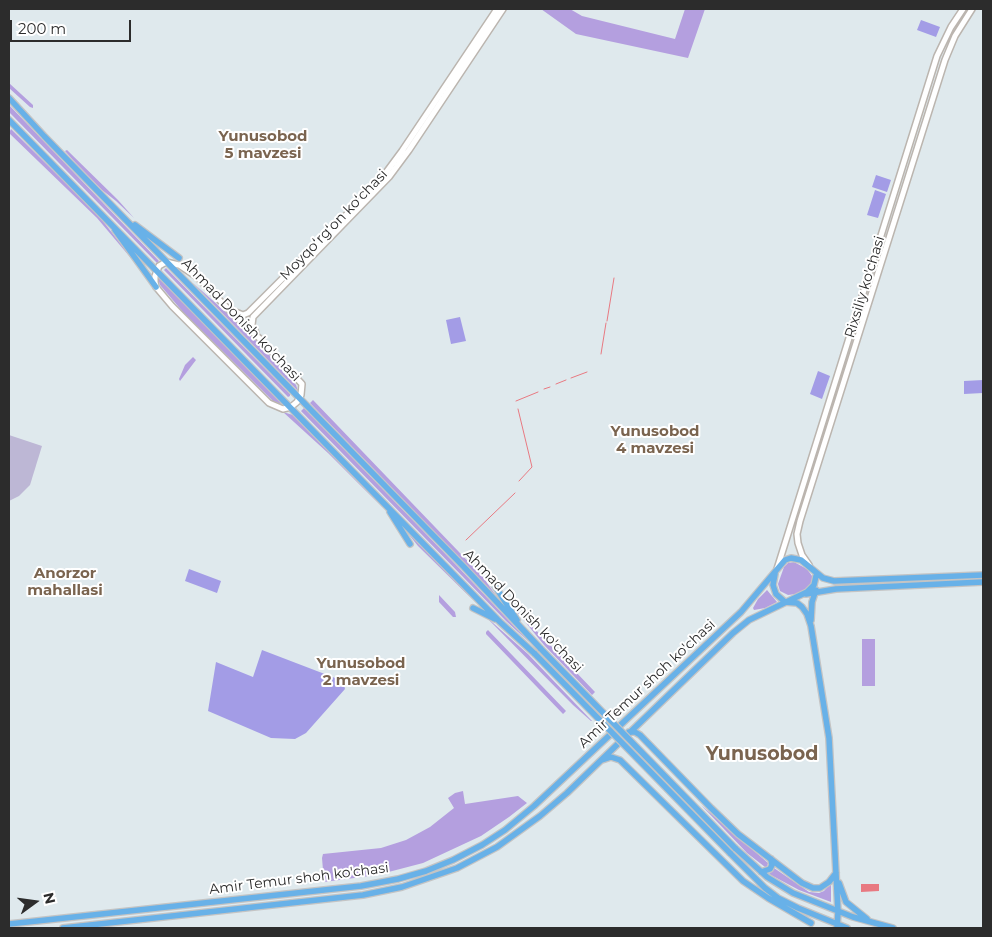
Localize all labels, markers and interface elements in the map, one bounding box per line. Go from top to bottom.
scale bar [12,10,134,42]
text: 200 m [18,19,66,38]
district label: Yunusobod 5 mavzesi [219,128,307,163]
street label: Moyqoʻrgʻon koʻchasi [277,166,391,284]
street label: Rixsiliy ko'chasi [841,234,889,340]
street label: Ahmad Donish ko'chasi [178,255,304,385]
district label: Yunusobod 4 mavzesi [611,423,699,458]
street label: Ahmad Donish ko'chasi [460,546,586,676]
district label: Anorzor mahallasi [27,565,103,600]
street label: Amir Temur shoh ko'chasi [575,616,719,752]
district label: Yunusobod 2 mavzesi [317,655,405,690]
district label: Yunusobod [706,743,818,765]
street label: Amir Temur shoh ko'chasi [208,860,390,898]
north arrow [10,877,60,927]
text: N [39,891,60,906]

